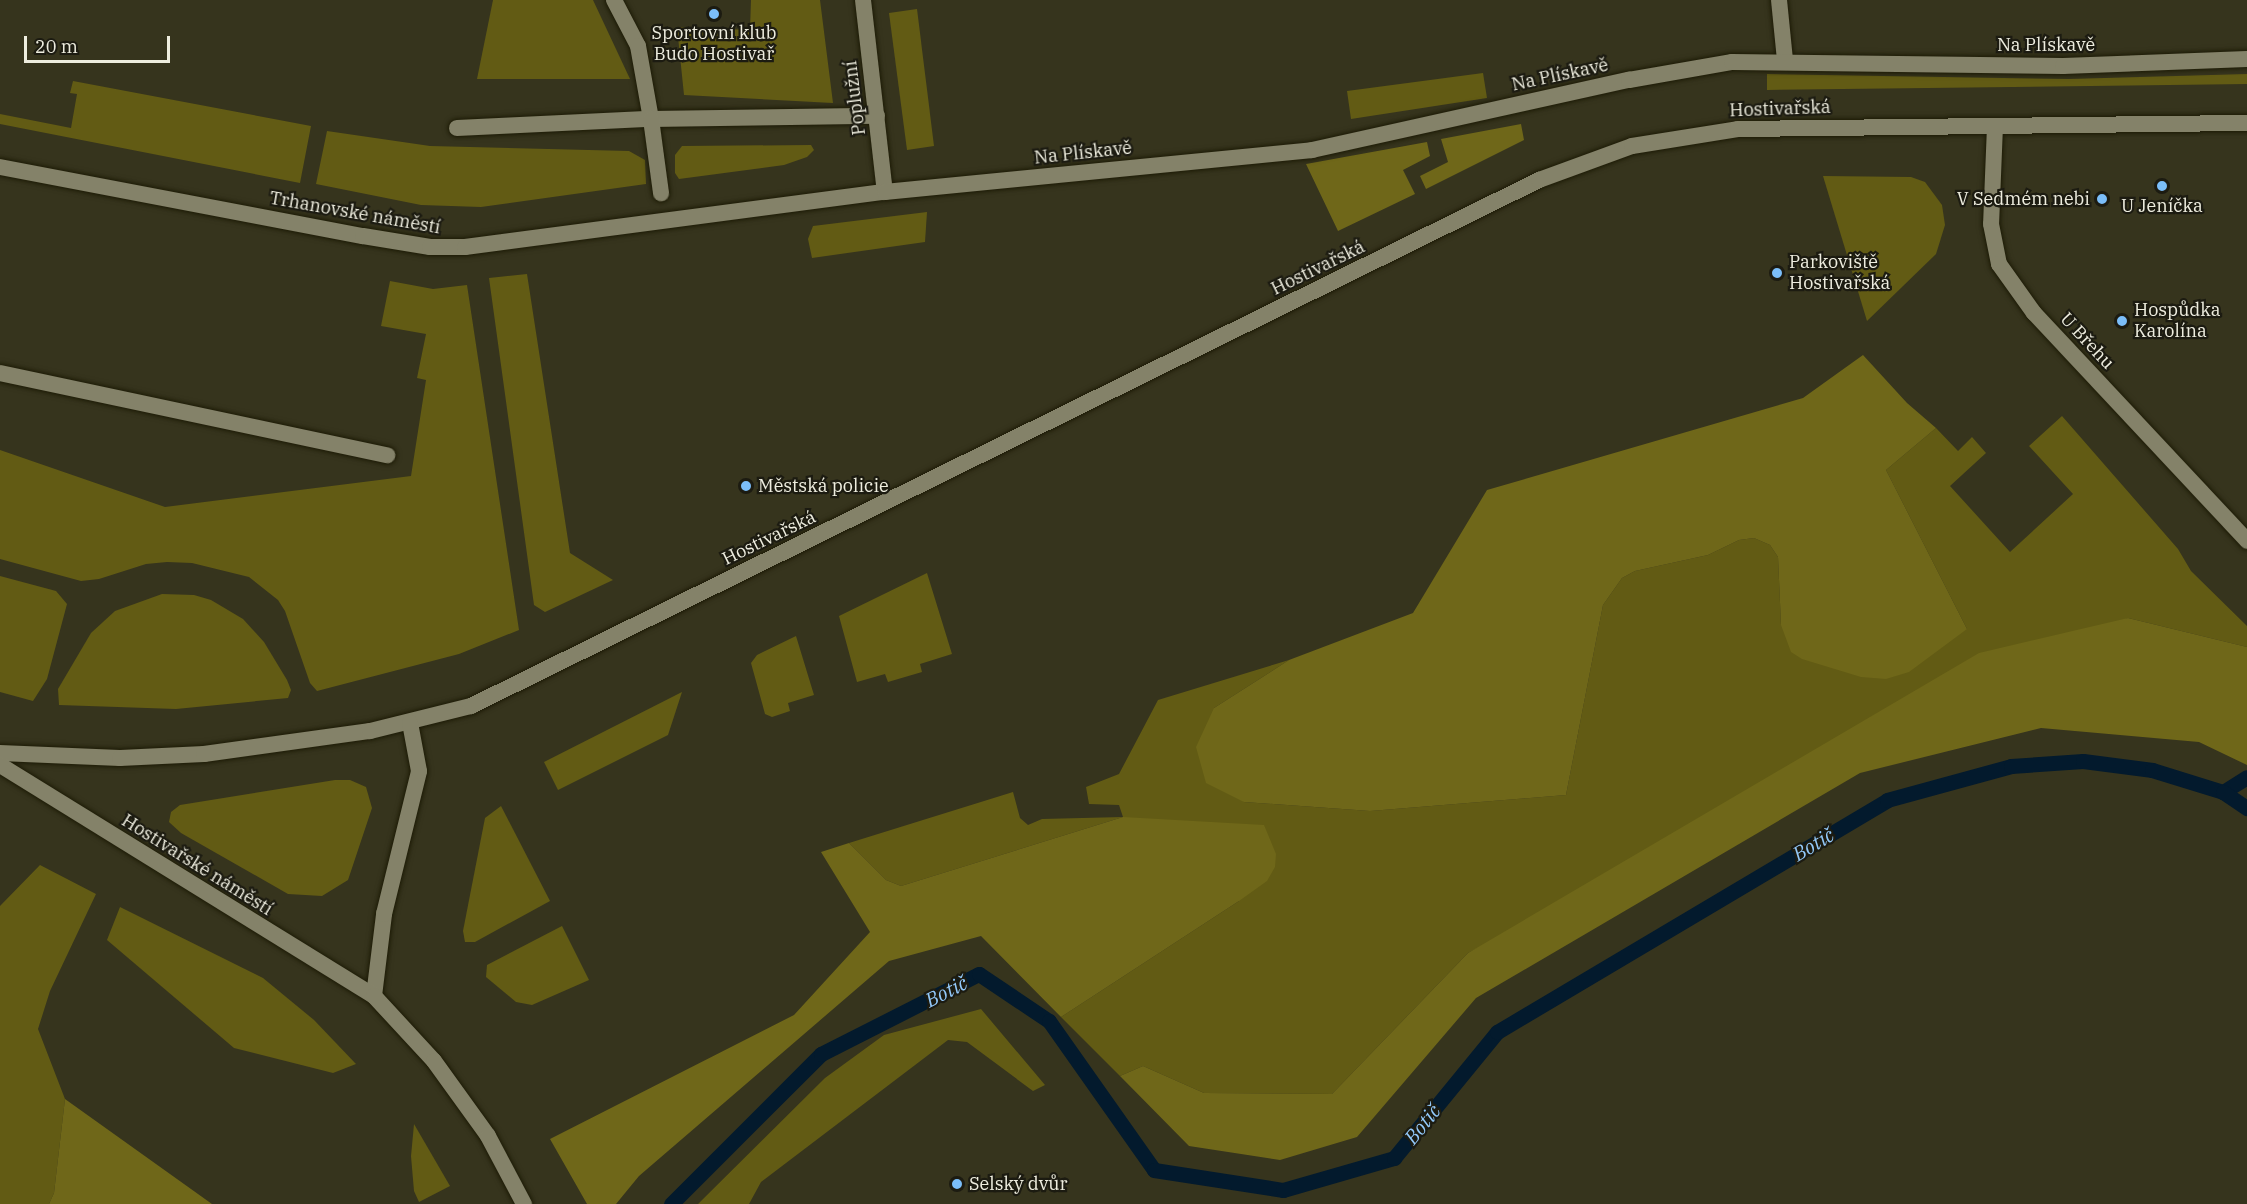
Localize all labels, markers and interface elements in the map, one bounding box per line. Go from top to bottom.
marker: Sportovní klub Budo Hostivař [707,7,721,21]
place label: Sportovní klub Budo Hostivař [651,23,777,66]
scale bar [27,24,172,62]
street label: Na Plískavě [1997,34,2095,56]
text: 20 m [35,35,78,58]
street label: Na Plískavě [1510,54,1610,96]
street label: Poplužní [840,59,870,137]
street label: Hostivařská [1729,96,1831,122]
street label: Na Plískavě [1033,137,1133,169]
marker: U Jeníčka [2155,179,2169,193]
street label: Trhanovské náměstí [268,187,442,239]
place label: V Sedmém nebi [1957,188,2090,210]
marker: V Sedmém nebi [2095,192,2109,206]
place label: U Jeníčka [2121,195,2203,217]
street label: Hostivařská [1268,236,1368,300]
place label: Parkoviště Hostivařská [1789,252,1890,294]
marker: Parkoviště Hostivařská [1770,266,1784,280]
place label: Hospůdka Karolína [2134,300,2221,342]
street label: U Břehu [2055,308,2119,374]
marker: Hospůdka Karolína [2115,314,2129,328]
place label: Městská policie [758,475,889,497]
marker: Městská policie [739,479,753,493]
street label: Hostivařská [719,506,819,570]
street label: Hostivařské náměstí [118,810,276,920]
water label: Botič [1788,822,1838,866]
water label: Botič [921,970,971,1012]
water label: Botič [1399,1099,1445,1149]
place label: Selský dvůr [969,1173,1067,1195]
marker: Selský dvůr [950,1177,964,1191]

